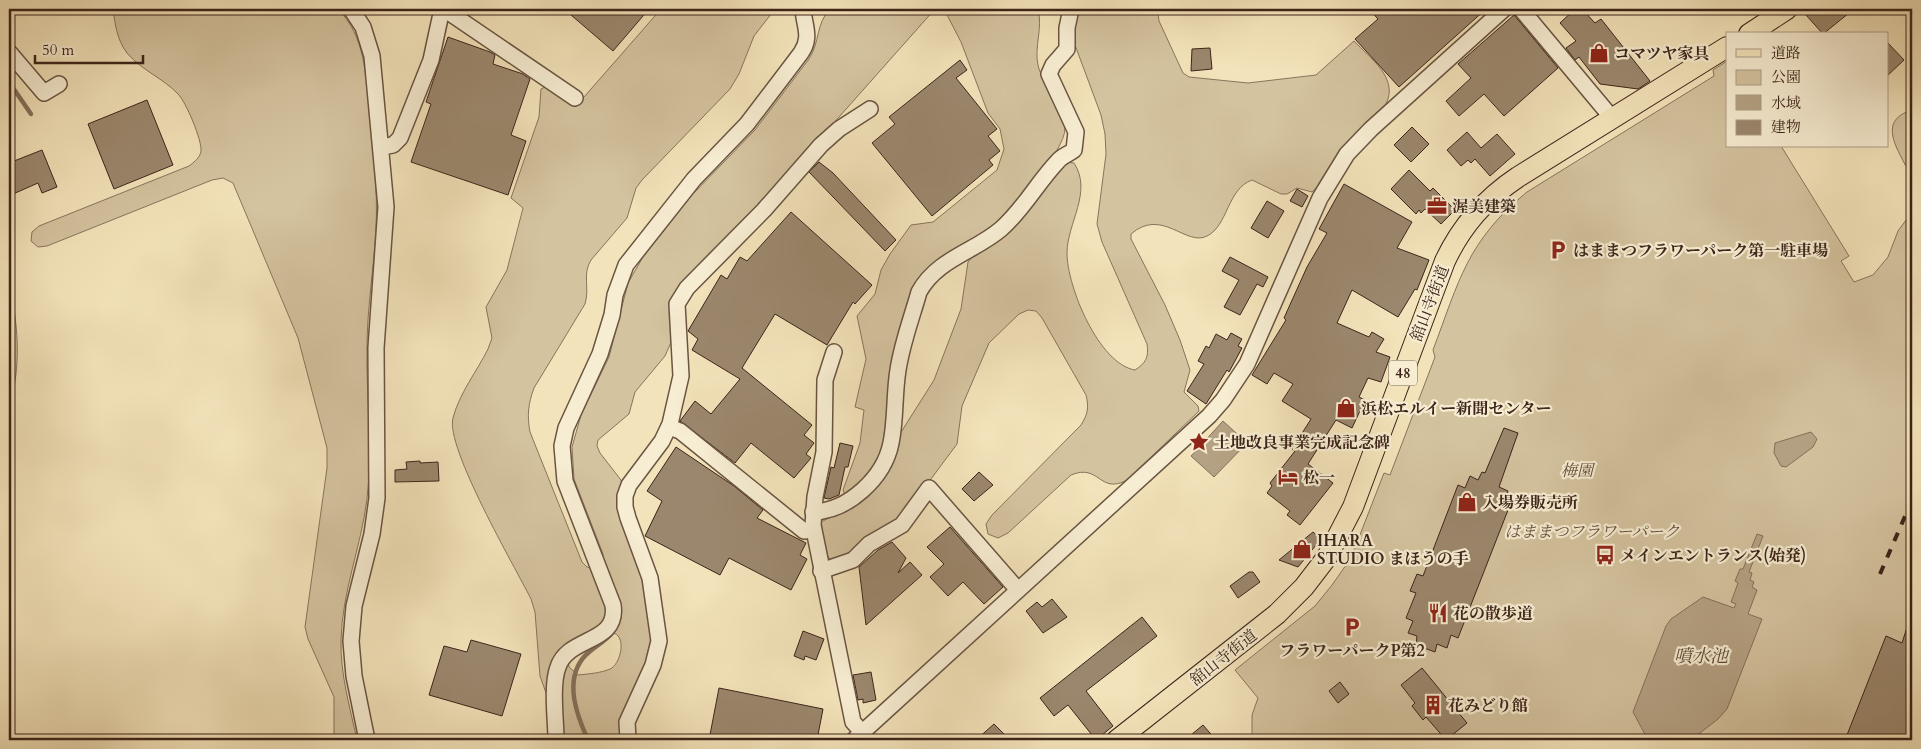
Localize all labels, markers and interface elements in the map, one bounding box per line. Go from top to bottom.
scale bar [35,32,142,64]
legend [1726,32,1888,148]
text: 50 m [42,40,74,60]
shop icon: コマツヤ家具 [1588,42,1610,64]
place label: コマツヤ家具 [1614,43,1710,65]
text: 道路 [1771,43,1801,63]
text: 公園 [1771,67,1801,87]
text: 水域 [1771,93,1801,113]
text: 建物 [1771,117,1801,137]
office icon: 渥美建築 [1426,195,1448,217]
place label: 渥美建築 [1452,196,1516,218]
parking icon: はままつフラワーパーク第一駐車場 [1547,239,1569,261]
place label: はままつフラワーパーク第一駐車場 [1573,240,1828,262]
street label: 舘山寺街道 [1405,262,1455,345]
road number: 48 [1389,360,1417,386]
shop icon: 浜松エルイー新聞センター [1335,397,1357,419]
place label: 浜松エルイー新聞センター [1361,398,1552,420]
place icon: 土地改良事業完成記念碑 [1188,431,1210,453]
place label: 土地改良事業完成記念碑 [1214,432,1390,454]
park label: 梅園 [1561,460,1596,482]
hotel icon: 松一 [1277,466,1299,488]
place label: 松一 [1303,467,1335,489]
shop icon: 入場券販売所 [1456,491,1478,513]
place label: 入場券販売所 [1482,492,1578,514]
park label: はままつフラワーパーク [1504,521,1680,543]
place label: IHARA STUDIO まほうの手 [1317,530,1469,570]
shop icon: IHARA STUDIO まほうの手 [1291,538,1313,560]
bus stop icon: メインエントランス(始発) [1594,544,1616,566]
place label: メインエントランス(始発) [1620,545,1806,567]
restaurant icon: 花の散歩道 [1427,602,1449,624]
place label: 花の散歩道 [1453,603,1533,625]
parking icon: フラワーパークP第2 [1341,616,1363,638]
street label: 舘山寺街道 [1185,624,1262,691]
place label: フラワーパークP第2 [1279,640,1425,662]
water label: 噴水池 [1674,644,1730,669]
building icon: 花みどり館 [1422,694,1444,716]
place label: 花みどり館 [1448,695,1528,717]

